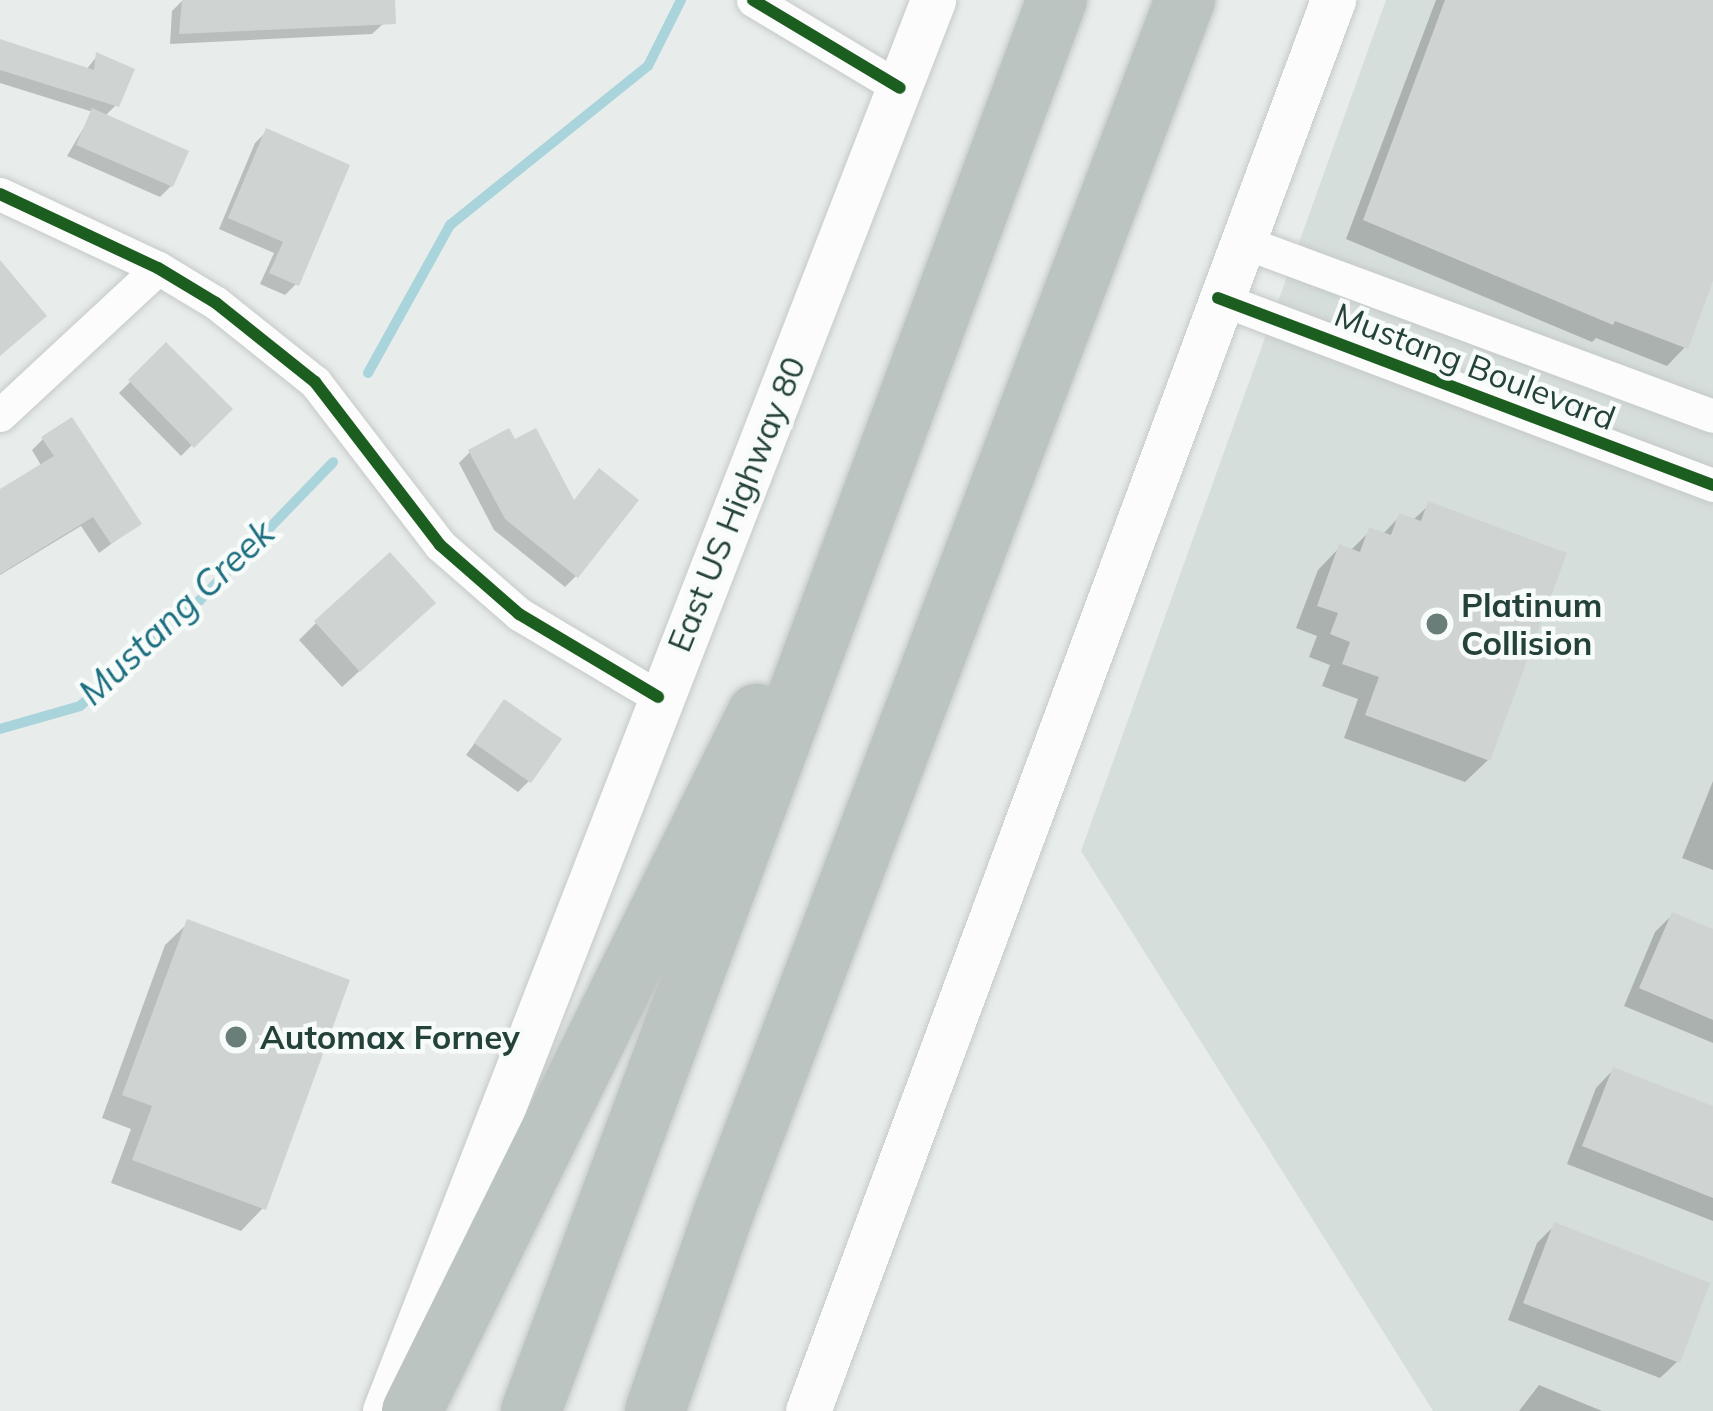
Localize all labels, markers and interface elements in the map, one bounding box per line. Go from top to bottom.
street label: Mustang Boulevard [1329,294,1621,438]
street label: East US Highway 80 [659,351,813,657]
water label: Mustang Creek [70,511,282,713]
place label: Platinum Collision [1461,585,1602,663]
marker: Platinum Collision [1424,611,1450,637]
place label: Automax Forney [260,1017,520,1057]
marker: Automax Forney [223,1024,249,1050]

